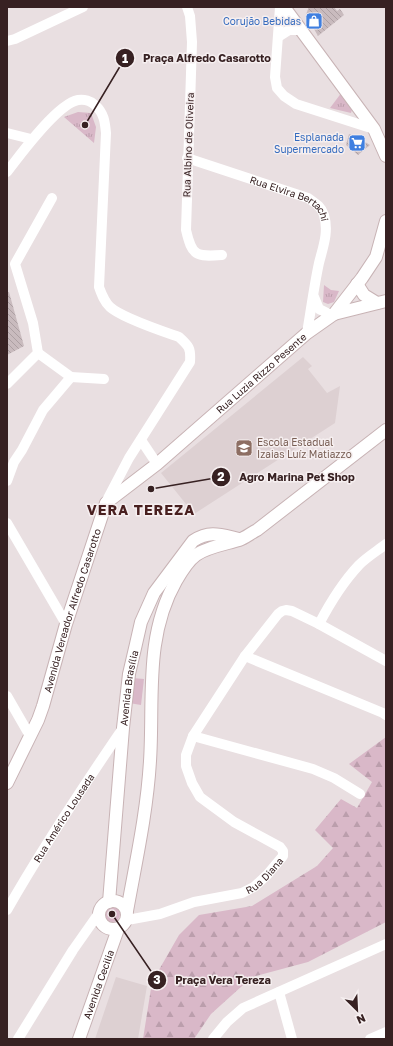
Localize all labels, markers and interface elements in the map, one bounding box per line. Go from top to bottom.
shop icon: Corujão Bebidas [304,11,324,31]
place label: Corujão Bebidas [223,15,301,27]
callout: Praça Alfredo Casarotto [115,47,279,70]
text: 1 [122,51,128,66]
text: Praça Alfredo Casarotto [143,51,271,64]
street label: Rua Albino de Oliveira [180,92,196,198]
place label: Esplanada Supermercado [274,131,344,155]
supermarket icon: Esplanada Supermercado [347,133,367,153]
street label: Rua Elvira Bertachi [248,173,331,222]
street label: Rua Luzia Rizzo Pesente [213,330,309,416]
place label: Escola Estadual Izaias Luíz Matiazzo [257,436,352,460]
school or university icon: Escola Estadual Izaias Luíz Matiazzo [234,438,254,458]
callout: Agro Marina Pet Shop [211,465,363,488]
text: 2 [217,469,225,484]
text: Agro Marina Pet Shop [239,470,355,483]
district label: VERA TEREZA [87,501,195,518]
street label: Avenida Vereador Alfredo Casarotto [41,527,103,694]
street label: Avenida Brasília [117,649,140,726]
street label: Rua Américo Lousada [31,771,96,865]
street label: Rua Diana [243,855,285,896]
street label: Avenida Cecilia [81,948,116,1021]
callout: Praça Vera Tereza [147,969,279,992]
text: 3 [153,972,161,987]
text: Praça Vera Tereza [175,973,271,986]
north arrow [337,990,377,1030]
text: N [355,1012,368,1027]

